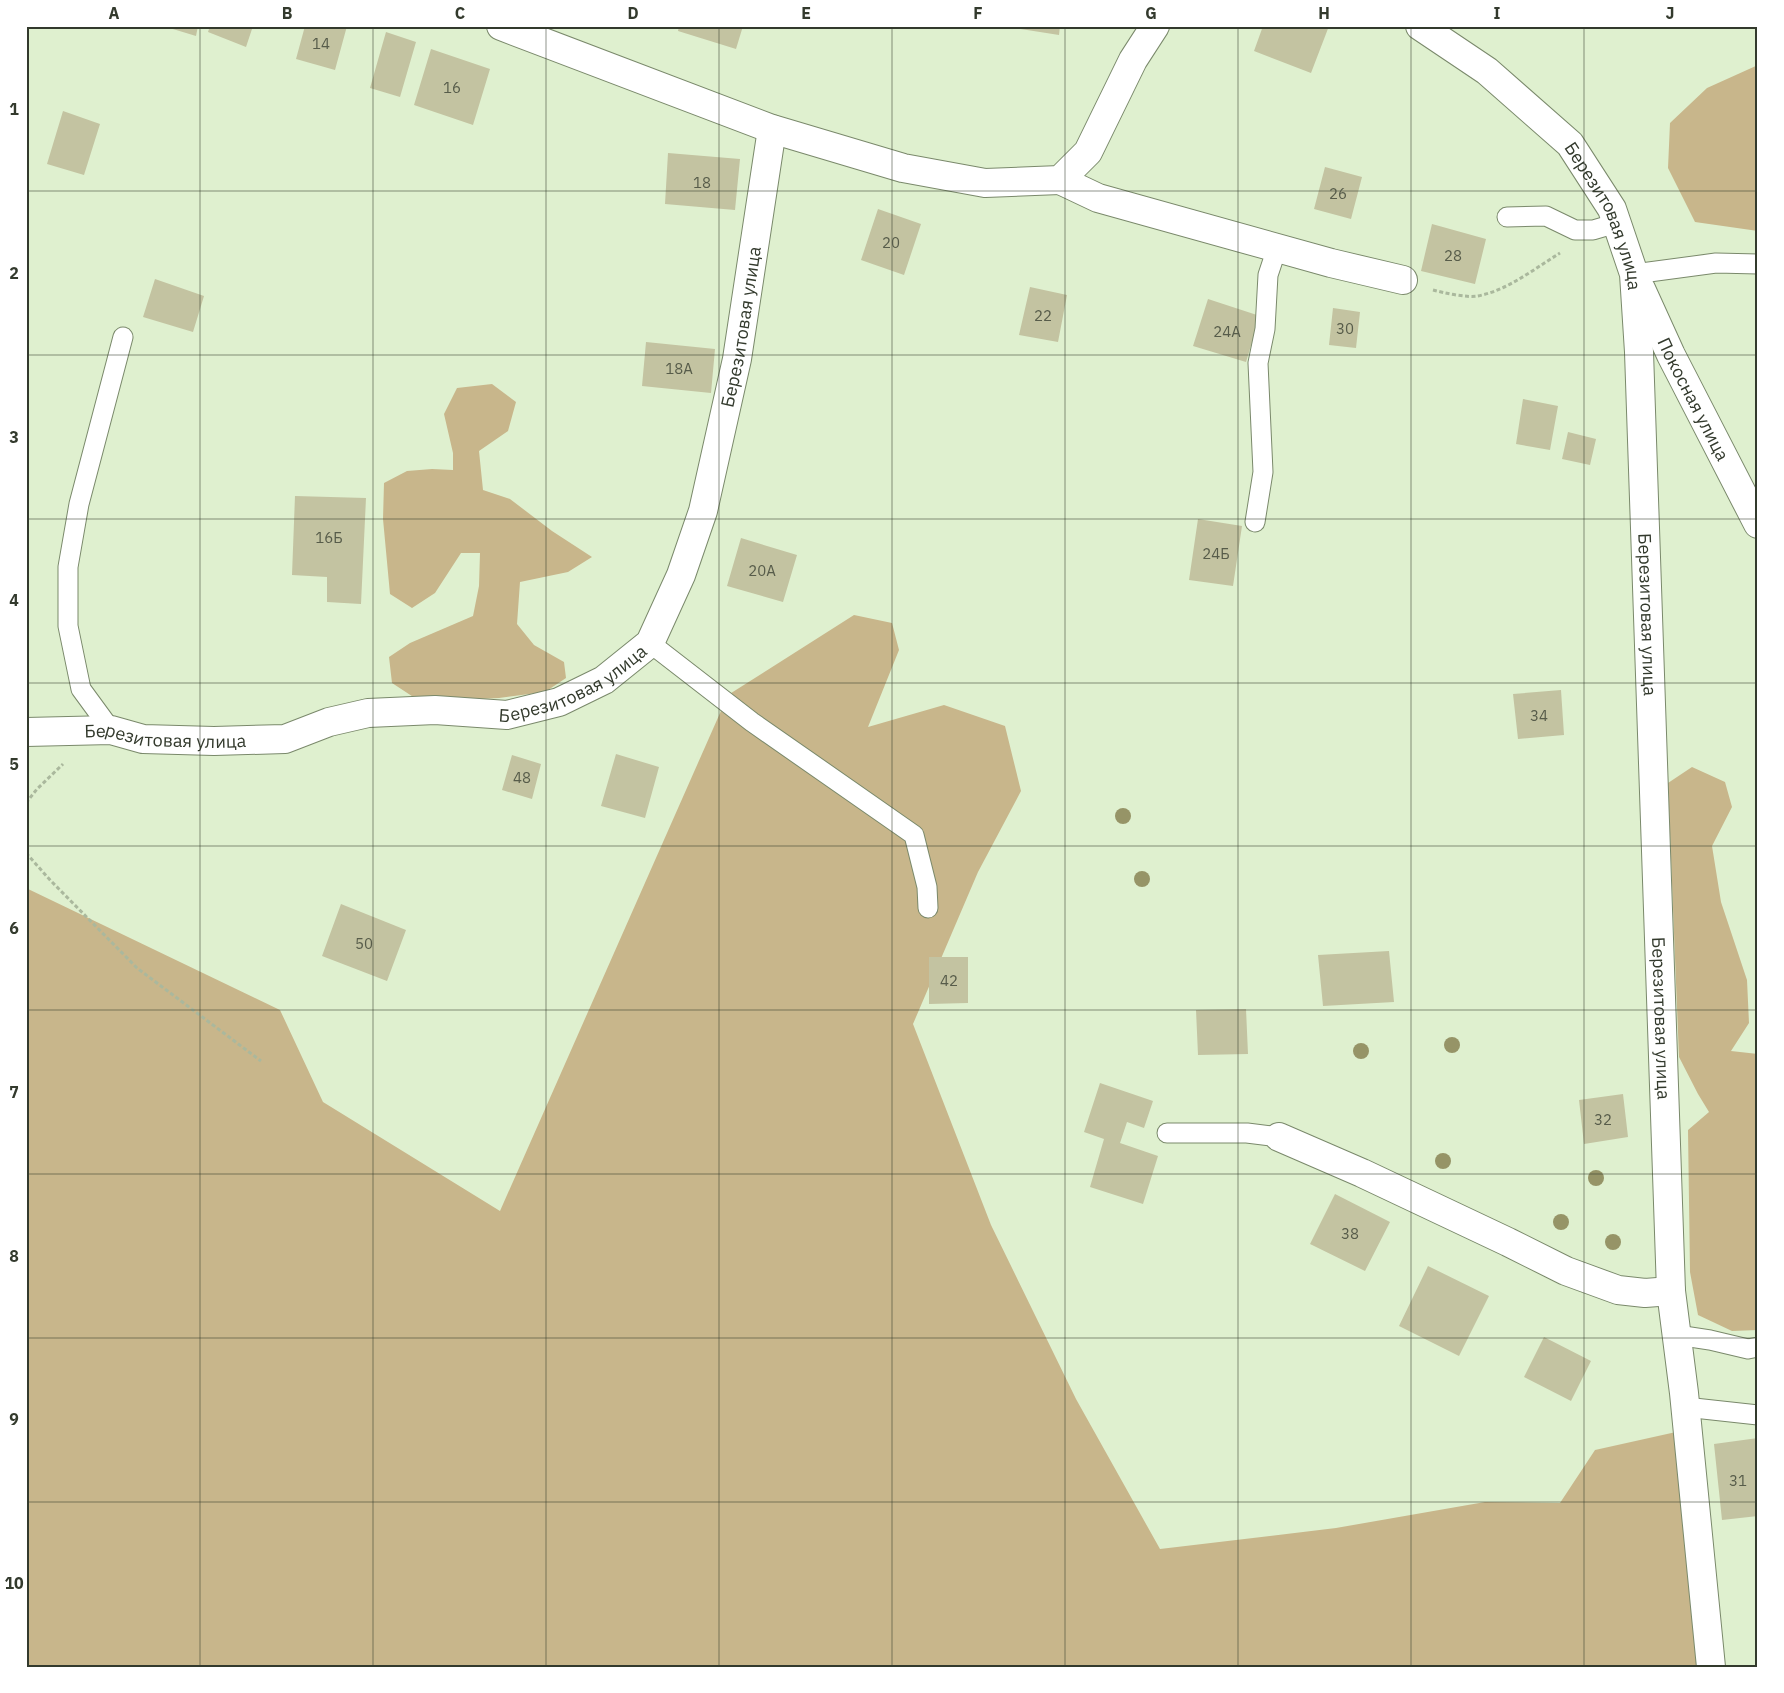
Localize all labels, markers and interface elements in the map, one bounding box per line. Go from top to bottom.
text: A [109,3,120,23]
text: B [282,3,293,23]
text: C [455,3,465,23]
text: D [627,3,639,23]
text: E [801,3,811,23]
text: F [973,3,983,23]
text: G [1145,3,1157,23]
text: H [1318,3,1330,23]
text: I [1494,3,1501,23]
text: J [1666,3,1674,23]
house number: 14 [312,34,330,53]
house number: 16 [443,78,461,97]
text: 1 [9,99,19,119]
street label: Березитовая улица [1560,137,1647,291]
house number: 18 [693,173,711,192]
house number: 26 [1329,184,1347,203]
house number: 20 [882,233,900,252]
street label: Березитовая улица [715,244,766,410]
house number: 28 [1444,246,1462,265]
text: 2 [9,263,19,283]
house number: 22 [1034,306,1052,325]
house number: 30 [1336,319,1354,338]
house number: 24А [1213,322,1241,341]
street label: Покосная улица [1653,334,1735,465]
house number: 18А [665,359,693,378]
text: 3 [9,427,19,447]
house number: 16Б [315,528,343,547]
street label: Березитовая улица [1634,533,1662,697]
house number: 24Б [1202,544,1230,563]
house number: 20А [748,561,776,580]
text: 4 [9,590,19,610]
street label: Березитовая улица [498,639,651,727]
house number: 34 [1530,706,1548,725]
street label: Березитовая улица [84,718,247,753]
text: 5 [9,754,19,774]
house number: 48 [513,768,531,787]
text: 6 [9,918,19,938]
house number: 50 [355,934,373,953]
street label: Березитовая улица [1647,936,1676,1100]
house number: 42 [940,971,958,990]
text: 7 [9,1082,19,1102]
house number: 32 [1594,1110,1612,1129]
house number: 38 [1341,1224,1359,1243]
text: 8 [9,1246,19,1266]
text: 9 [9,1409,19,1429]
house number: 31 [1729,1471,1747,1490]
text: 10 [4,1573,24,1593]

